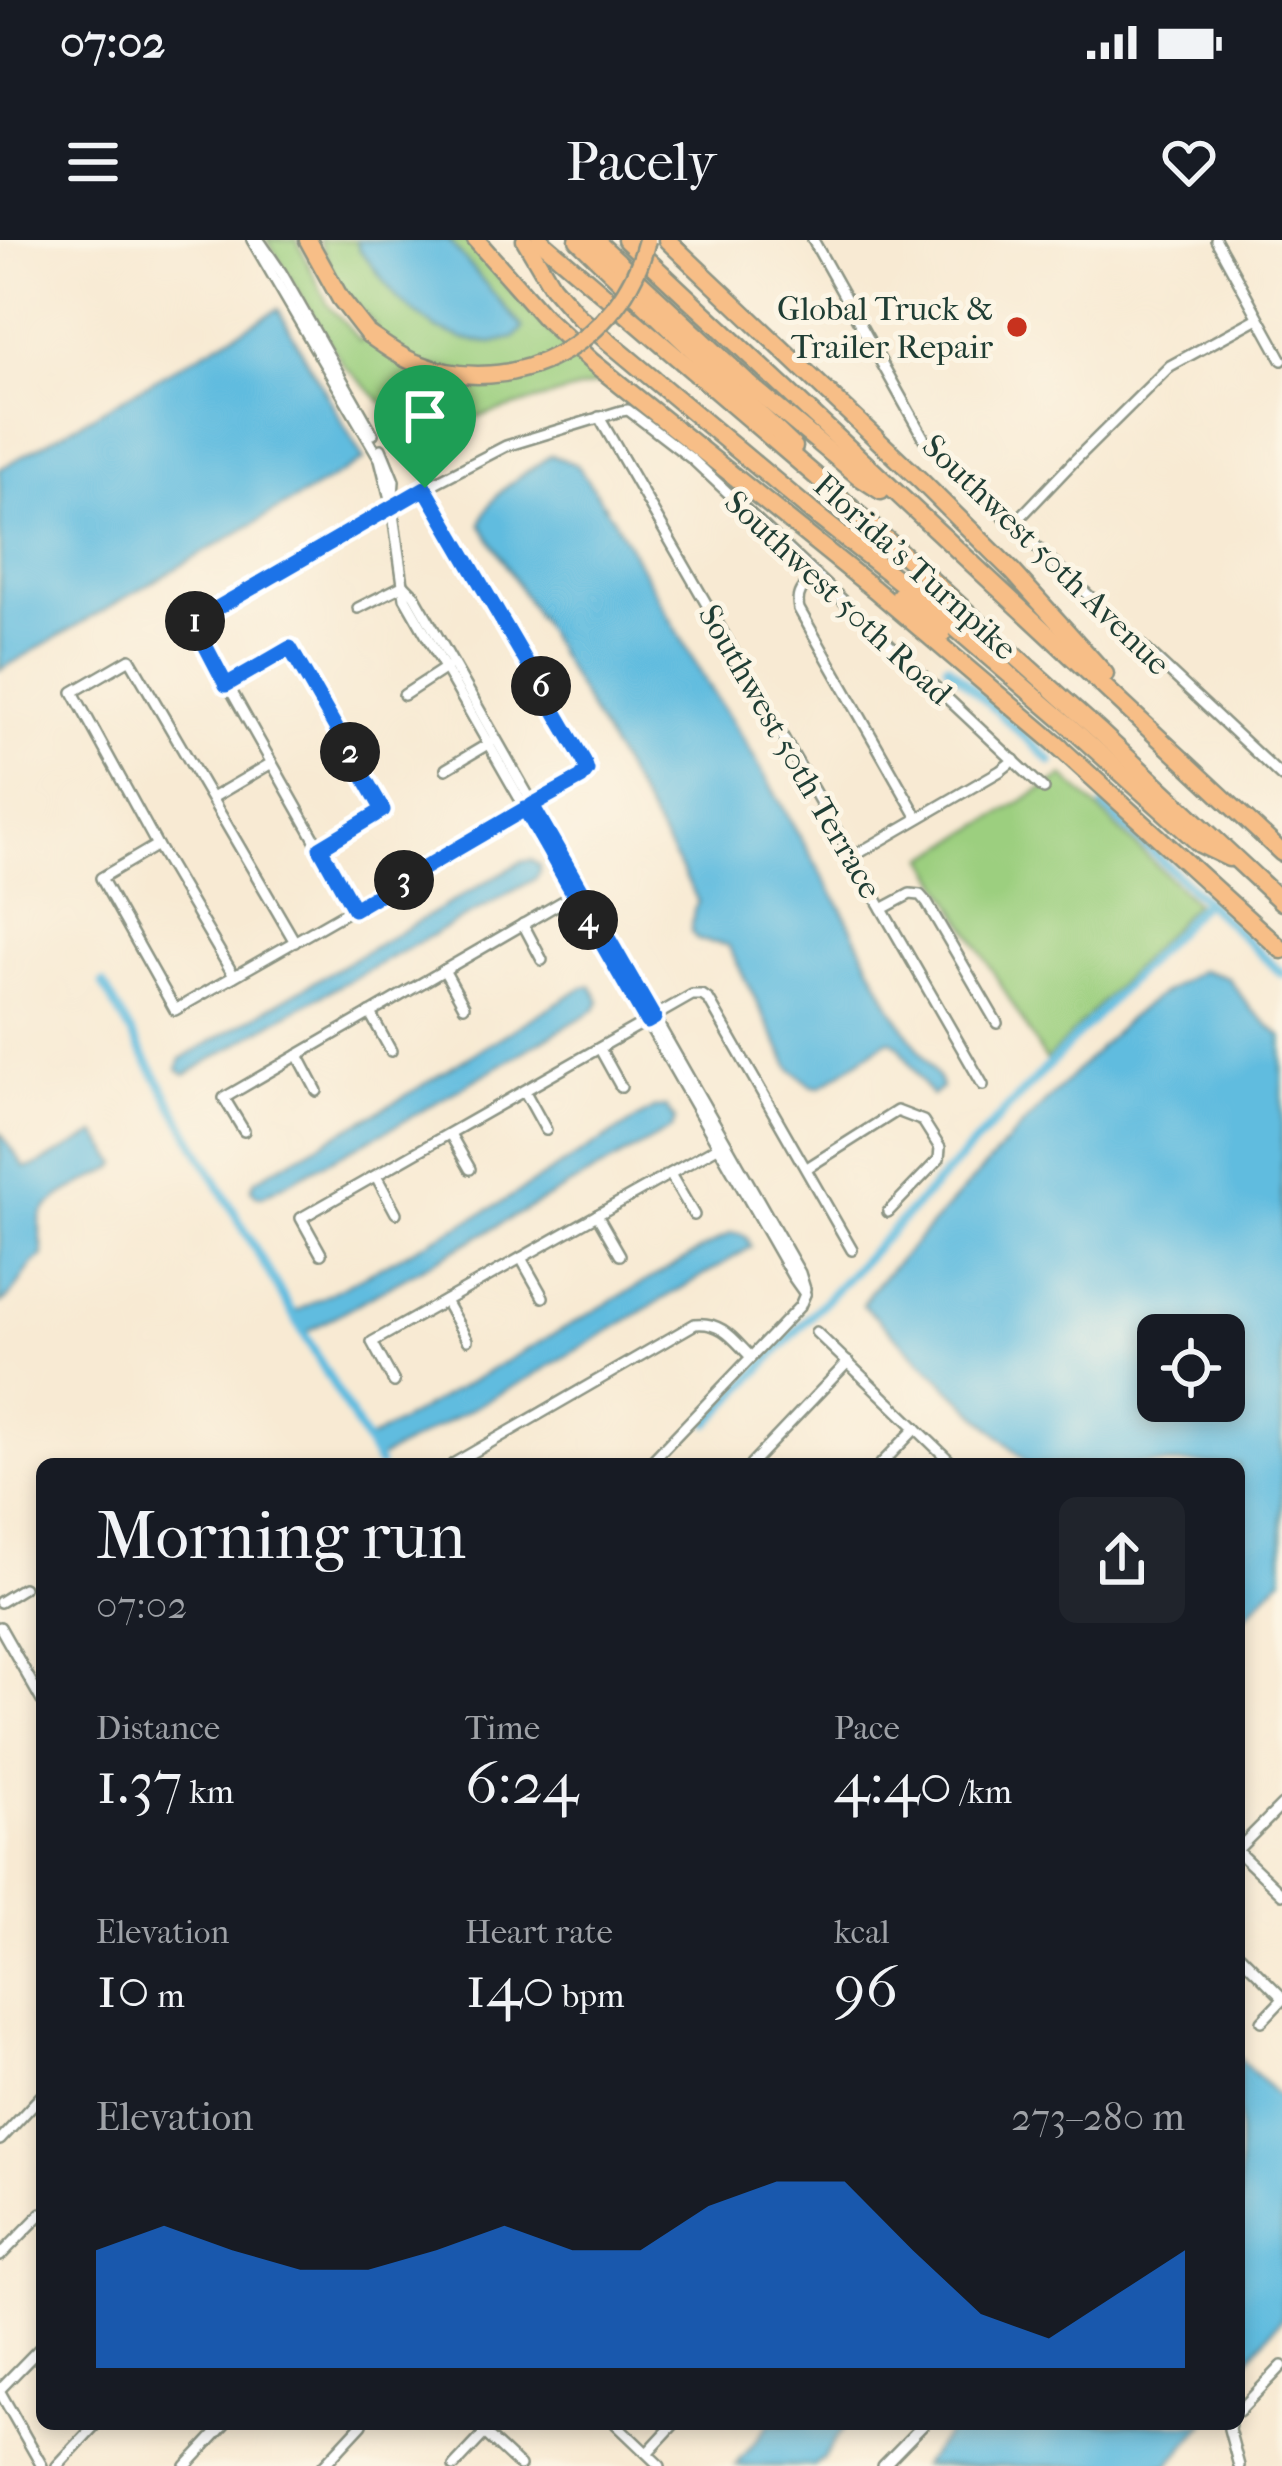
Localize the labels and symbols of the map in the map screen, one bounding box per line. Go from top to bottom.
place label: Global Truck & Trailer Repair [777,290,993,367]
marker: Global Truck & Trailer Repair [1004,314,1030,340]
pin [374,365,476,488]
street label: Southwest 50th Avenue [914,427,1178,683]
street label: Florida's Turnpike [805,466,1025,668]
street label: Southwest 50th Road [716,483,960,714]
pin: 1 [165,591,225,651]
street label: Southwest 50th Terrace [690,598,890,906]
pin: 6 [511,656,571,716]
pin: 2 [320,722,380,782]
pin: 3 [374,850,434,910]
pin: 4 [558,890,618,950]

